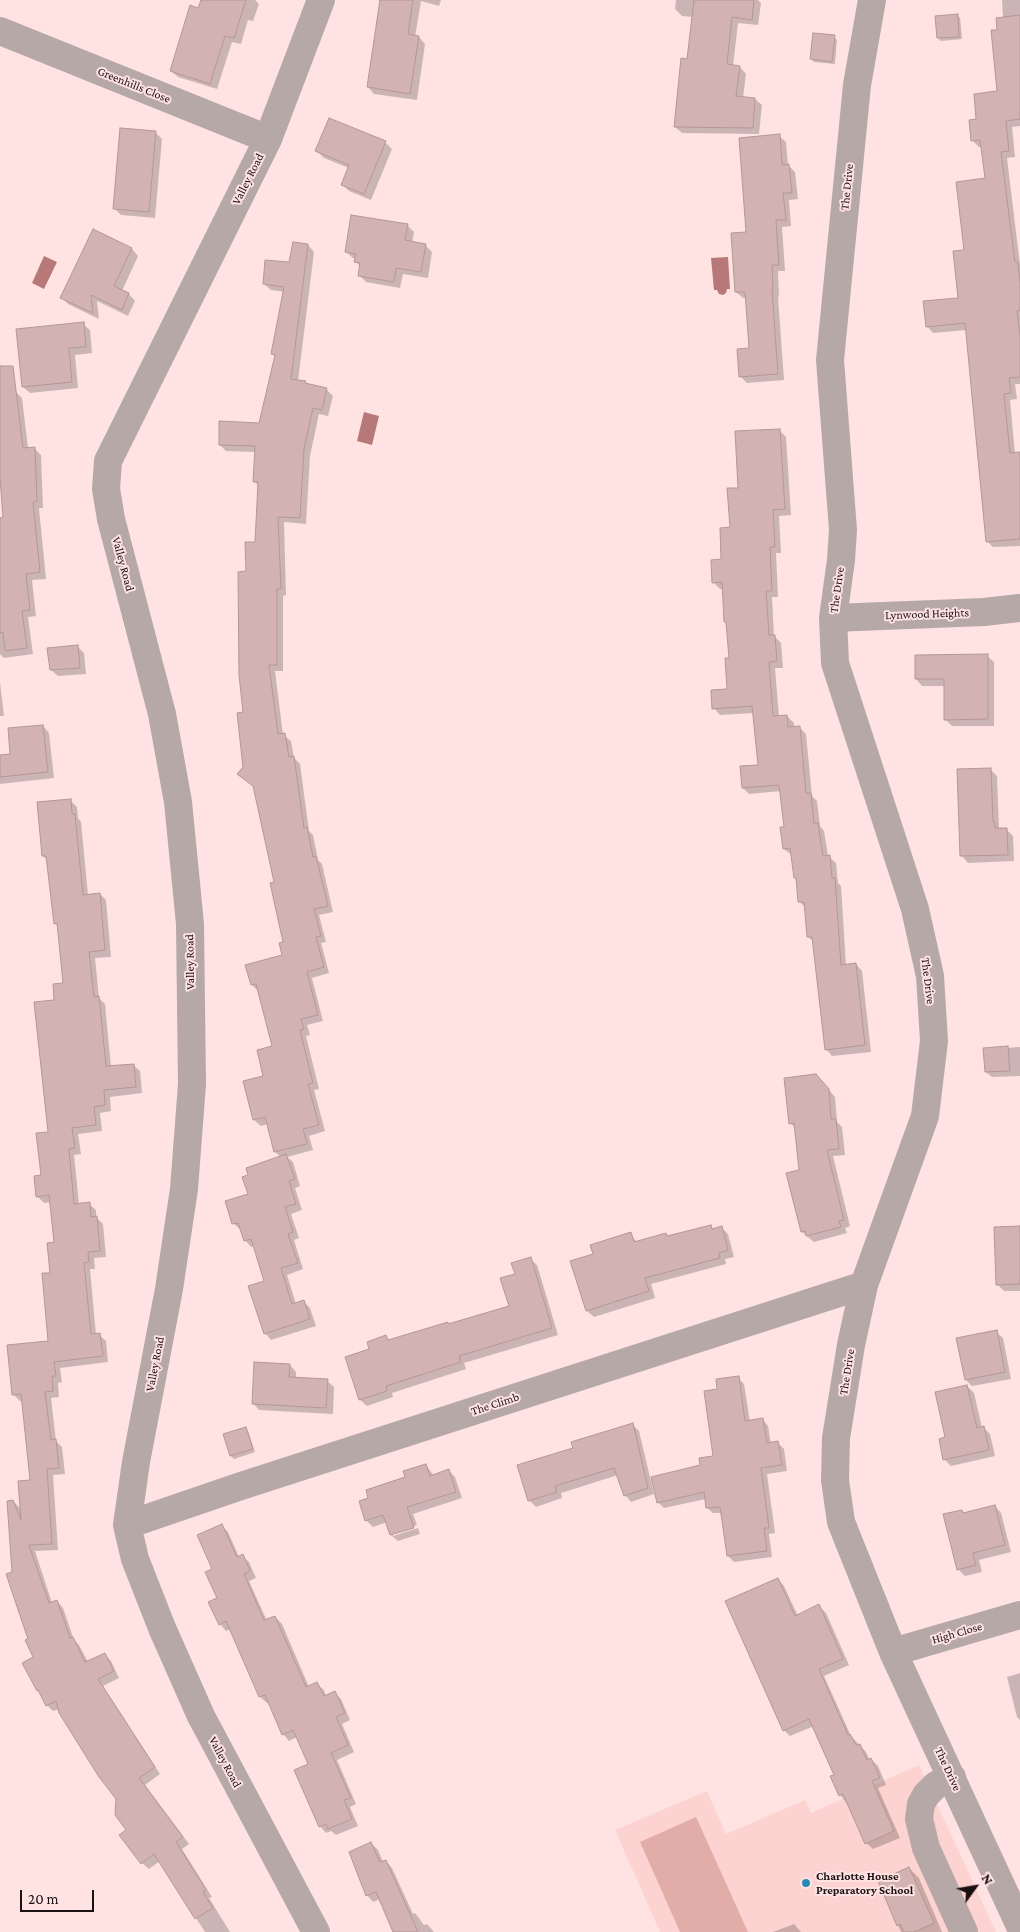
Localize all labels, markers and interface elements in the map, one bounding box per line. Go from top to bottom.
street label: Greenhills Close [95,64,173,106]
street label: Valley Road [229,151,267,207]
street label: The Drive [837,163,857,211]
street label: Valley Road [109,535,137,593]
street label: The Drive [827,566,847,614]
street label: Lynwood Heights [885,605,969,623]
street label: Valley Road [182,934,198,990]
street label: The Drive [918,957,938,1005]
street label: Valley Road [143,1335,167,1393]
street label: The Drive [836,1348,858,1396]
street label: The Climb [469,1389,521,1419]
street label: High Close [930,1619,984,1647]
street label: Valley Road [206,1734,244,1790]
street label: The Drive [932,1745,964,1793]
north arrow [950,1862,1000,1912]
place label: Charlotte House Preparatory School [816,1869,913,1897]
text: N [978,1871,997,1887]
marker: Charlotte House Preparatory School [800,1877,812,1889]
scale bar [22,1880,96,1912]
text: 20 m [28,1891,59,1907]

